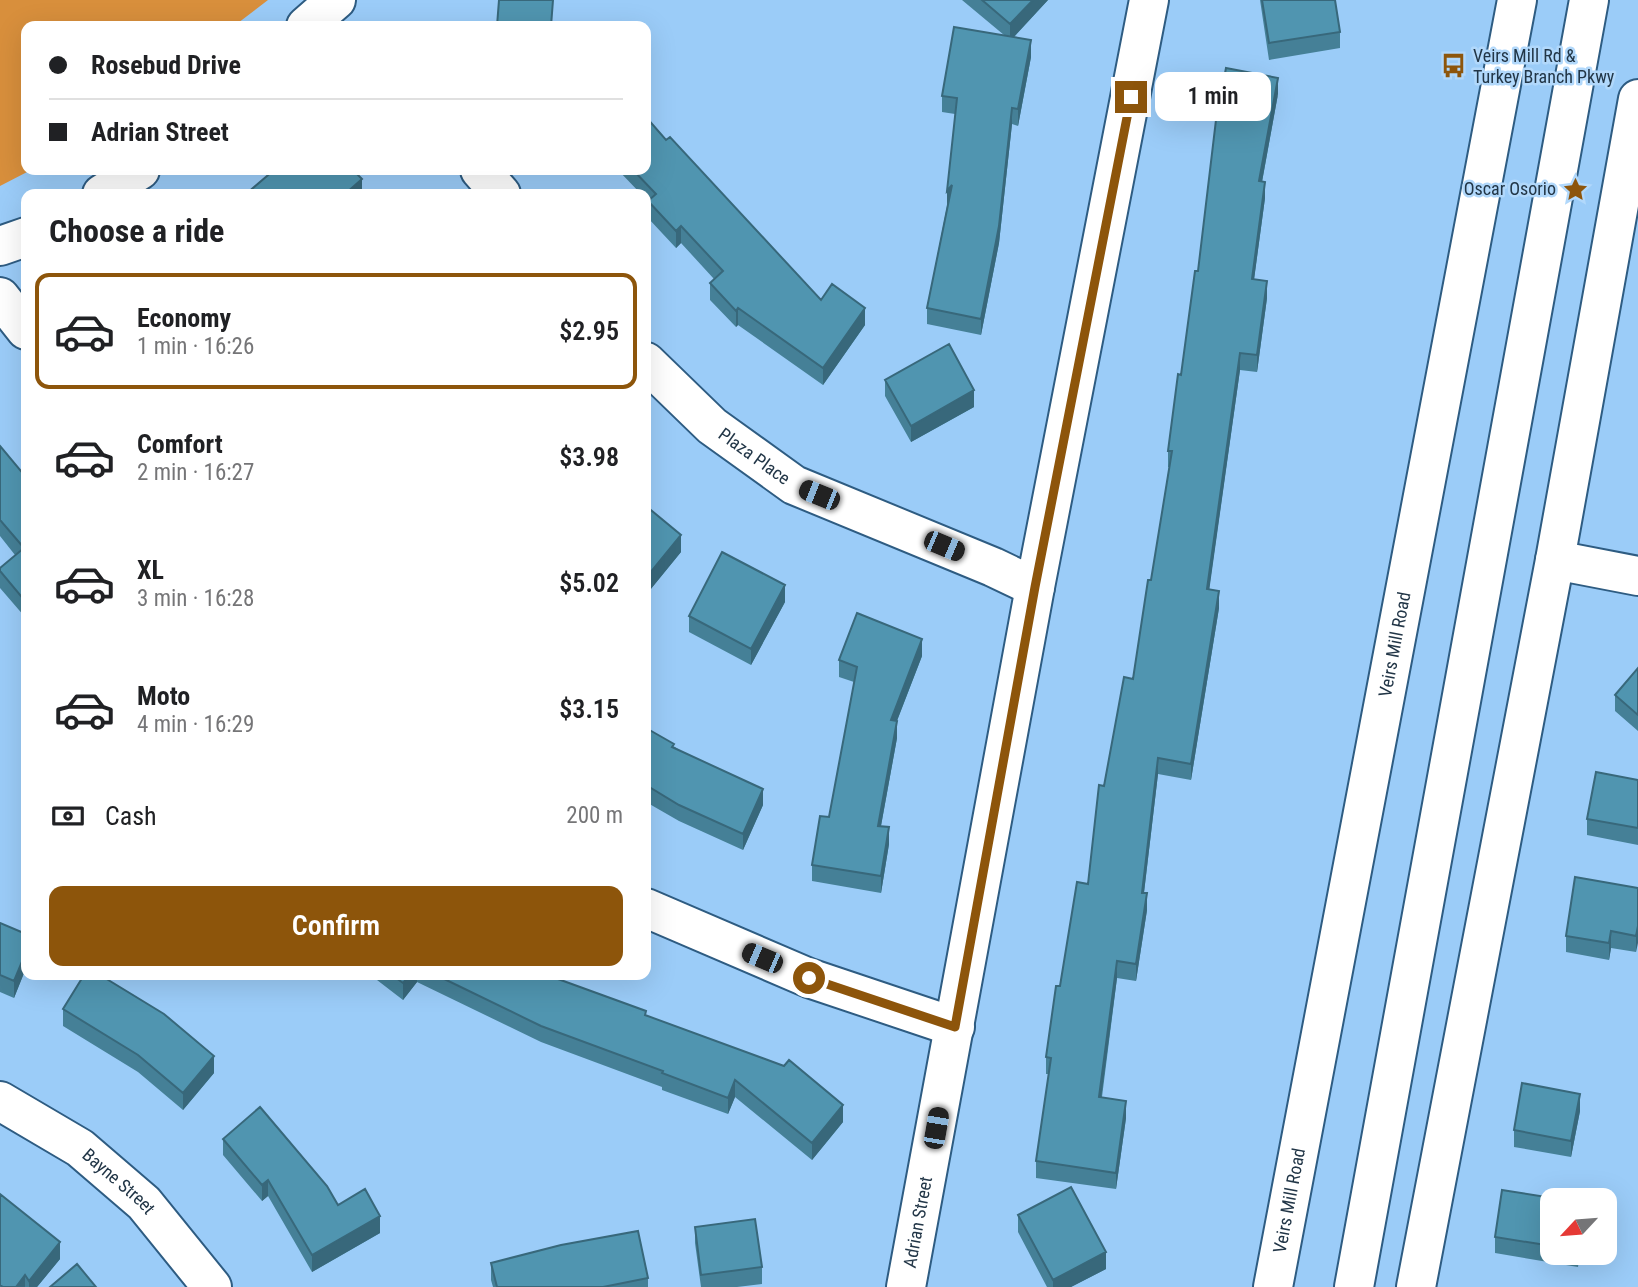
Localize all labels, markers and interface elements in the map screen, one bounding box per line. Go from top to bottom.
place label: Veirs Mill Rd & Turkey Branch Pkwy [1473,45,1615,87]
text: Rosebud Drive [91,50,241,80]
bus stop icon: Veirs Mill Rd & Turkey Branch Pkwy [1439,52,1467,80]
callout: 1 min [1156,72,1271,122]
route end [1115,81,1147,113]
text: 1 min [1188,83,1238,110]
text: Adrian Street [91,117,229,147]
place icon: Oscar Osorio [1562,175,1590,203]
place label: Oscar Osorio [1464,178,1556,199]
text: Choose a ride [49,212,224,250]
icon: car [53,300,116,363]
text: Economy [137,303,231,333]
text: $2.95 [559,316,619,346]
text: 1 min · 16:26 [137,333,254,360]
street label: Plaza Place [715,423,794,489]
icon: car [53,426,116,489]
text: Comfort [137,429,223,459]
text: $3.98 [559,442,619,472]
text: 2 min · 16:27 [137,459,254,486]
car [796,477,843,513]
car [921,528,968,564]
icon: car [53,552,116,615]
text: XL [137,555,164,585]
text: $5.02 [559,568,619,598]
text: 3 min · 16:28 [137,585,254,612]
street label: Veirs Mill Road [1374,590,1415,699]
icon: car [53,678,116,741]
text: Moto [137,681,190,711]
text: $3.15 [559,694,619,724]
text: 4 min · 16:29 [137,711,254,738]
icon: cash [49,797,87,835]
text: Cash [105,801,157,831]
text: 200 m [566,802,623,829]
button: Confirm [49,886,623,966]
car [739,940,786,976]
route start [793,962,825,994]
car [923,1105,950,1151]
street label: Bayne Street [78,1144,160,1218]
street label: Veirs Mill Road [1269,1146,1309,1255]
street label: Adrian Street [899,1175,936,1269]
north arrow [1540,1188,1617,1265]
map controls [1540,1188,1617,1265]

